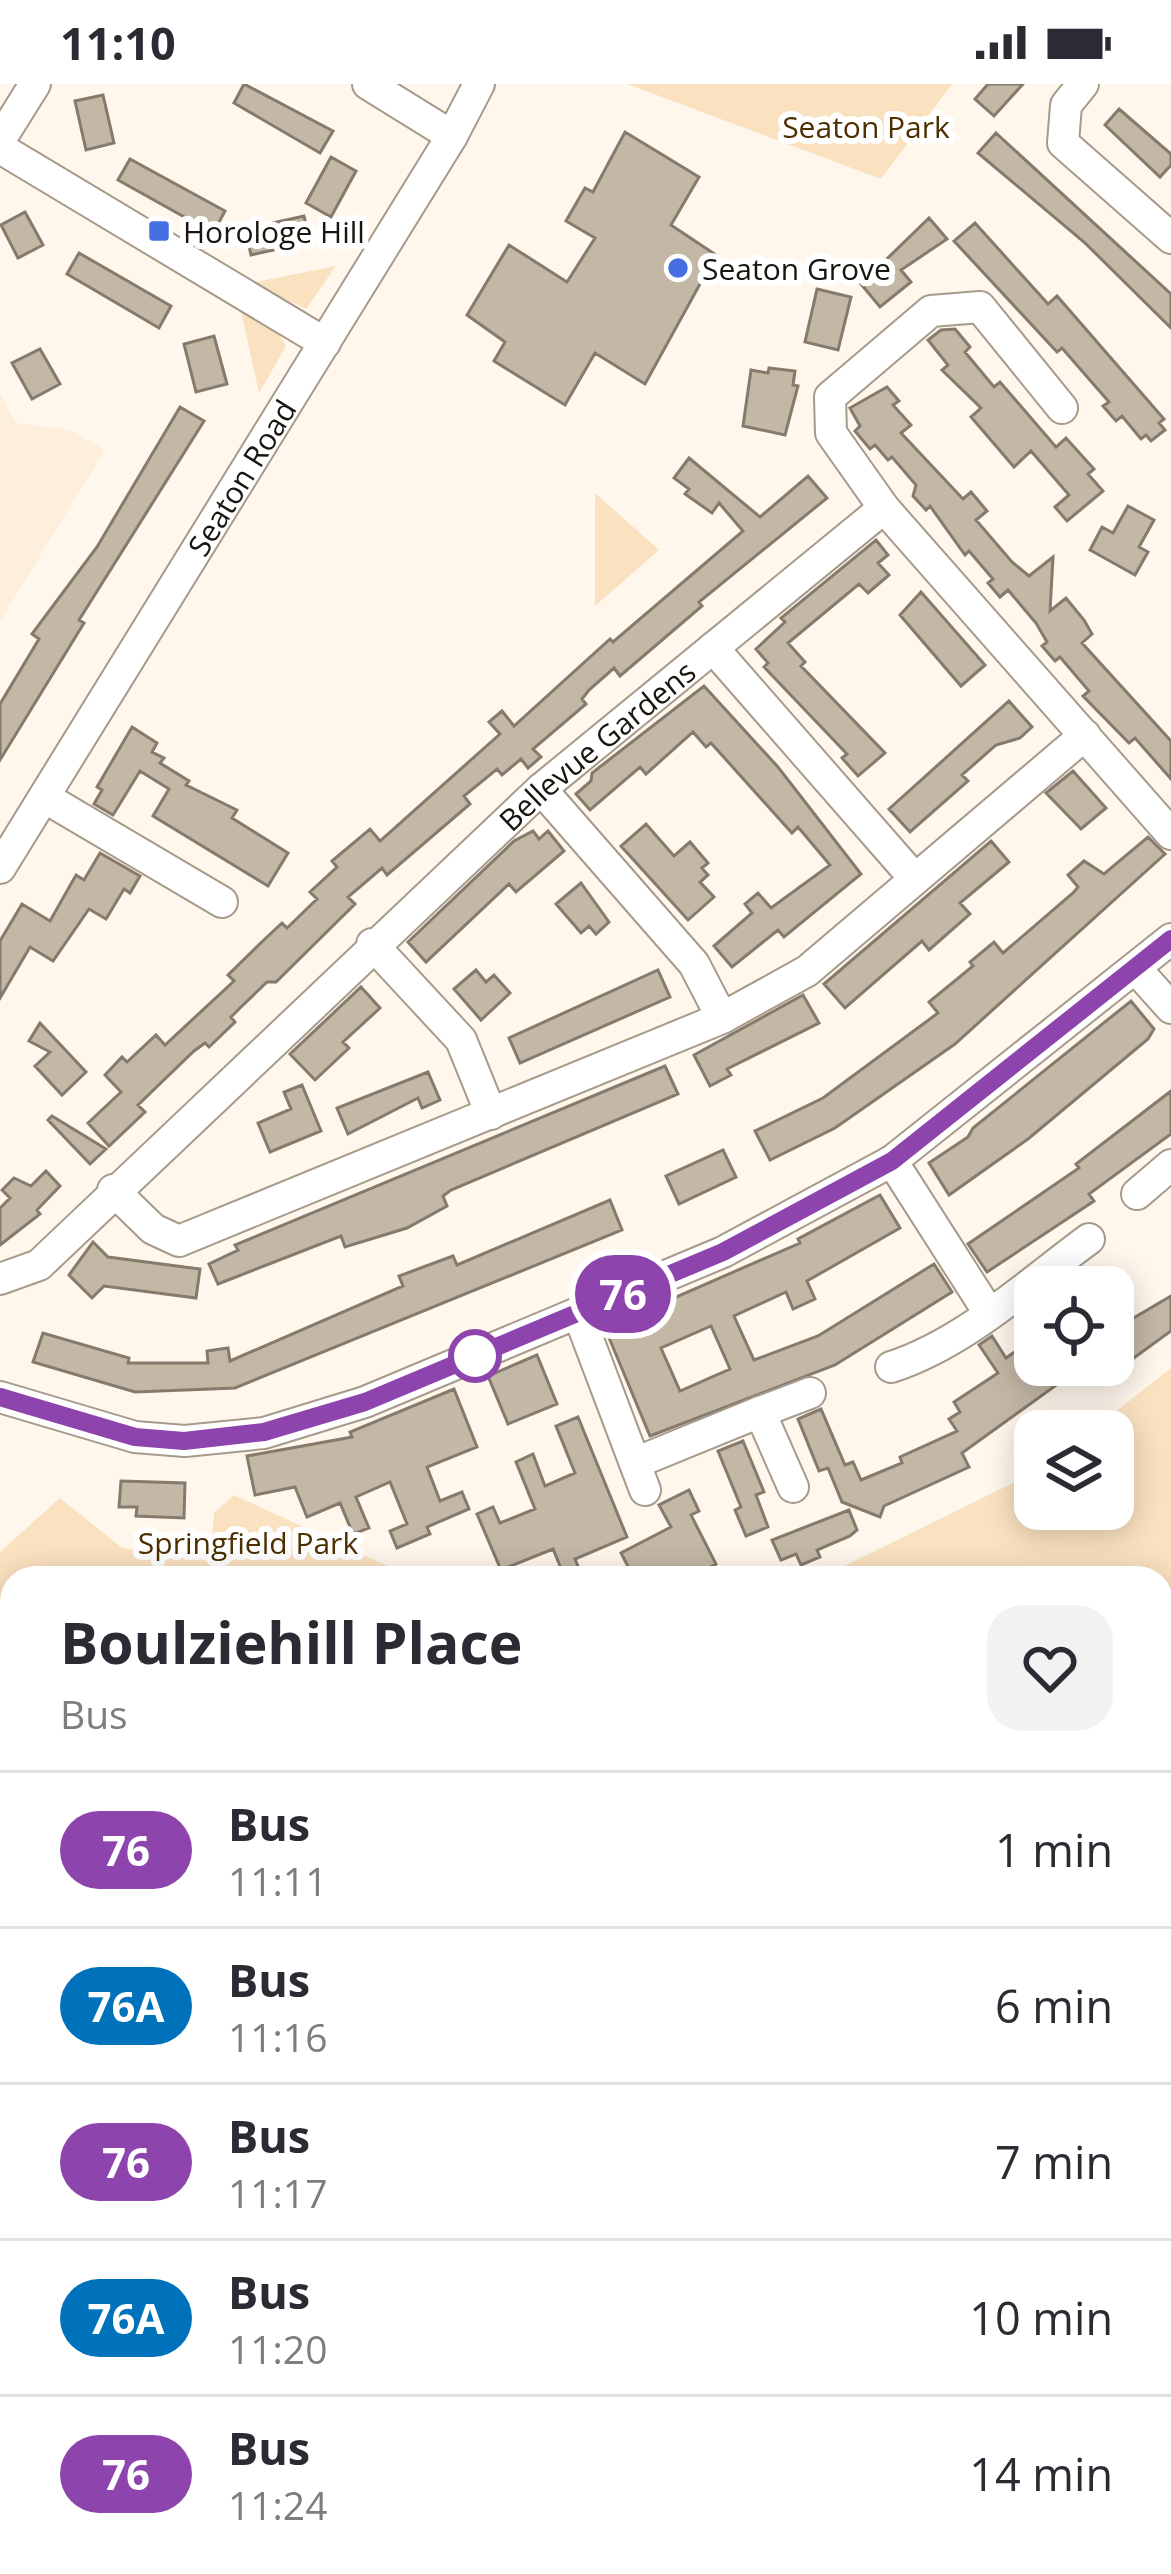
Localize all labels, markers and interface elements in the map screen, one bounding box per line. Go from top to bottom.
text: 11:10 [60,12,176,73]
park label: Seaton Park [782,106,950,147]
place label: Horologe Hill [183,211,365,252]
marker: Horologe Hill [146,218,172,244]
place label: Seaton Grove [702,248,891,289]
marker: Seaton Grove [665,255,691,281]
street label: Seaton Road [177,392,305,563]
street label: Bellevue Gardens [489,651,703,839]
line badge: 76 [569,1255,677,1333]
text: 76 [599,1265,647,1322]
map controls [1014,1266,1134,1530]
button: locate [1014,1266,1134,1386]
unlabelled marker [450,1331,500,1381]
button: layers [1014,1410,1134,1530]
park label: Springfield Park [138,1522,358,1563]
text: Boulziehill Place [60,1603,522,1681]
button: heart [987,1605,1113,1731]
text: Bus [60,1687,128,1740]
text: Bus [228,1793,310,1854]
text: 1 min [995,1819,1113,1880]
text: 76 [102,1821,150,1878]
text: 11:11 [228,1854,327,1907]
text: Bus [228,1949,310,2010]
text: 6 min [995,1975,1113,2036]
text: 76A [87,1977,165,2034]
text: 11:16 [228,2010,327,2063]
text: Bus [228,2105,310,2166]
text: 7 min [995,2131,1113,2192]
text: 76 [102,2133,150,2190]
text: 11:17 [228,2166,327,2219]
text: Bus [228,2261,310,2322]
text: 10 min [969,2287,1113,2348]
text: 76A [87,2289,165,2346]
text: 11:20 [228,2322,327,2375]
text: Bus [228,2417,310,2478]
text: 14 min [969,2443,1113,2504]
text: 76 [102,2445,150,2502]
text: 11:24 [228,2478,327,2531]

